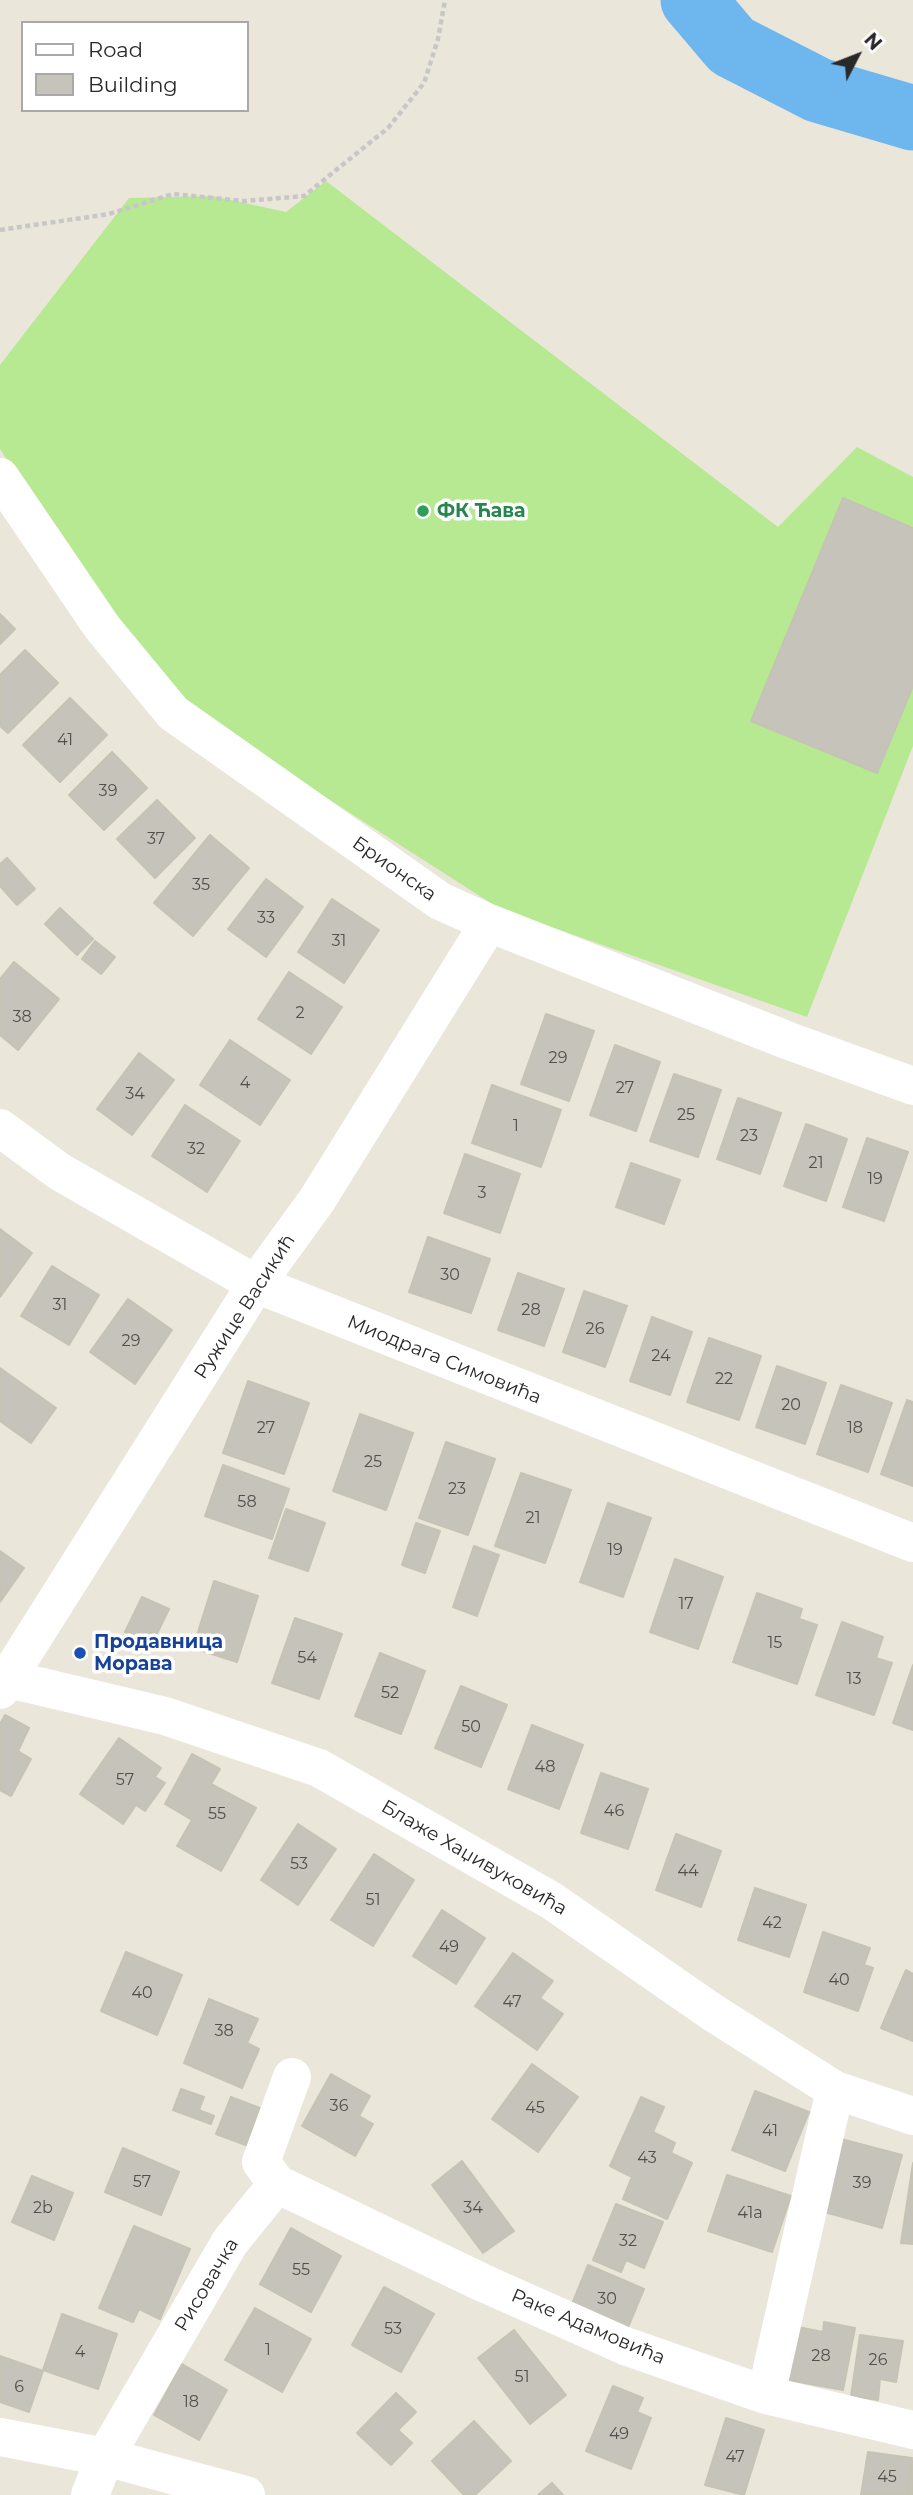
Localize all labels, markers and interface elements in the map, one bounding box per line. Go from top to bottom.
legend [21,21,248,112]
north arrow [822,21,892,91]
text: N [859,28,887,55]
text: Road [88,37,143,62]
text: Building [88,72,178,97]
place label: ФК Ћава [437,500,525,522]
marker: ФК Ћава [415,503,431,519]
house number: 41 [57,730,73,750]
house number: 39 [99,781,117,801]
house number: 37 [147,829,165,849]
street label: Брионска [348,832,440,906]
house number: 35 [192,875,210,895]
house number: 33 [257,908,275,928]
house number: 31 [332,931,346,951]
house number: 2 [295,1003,305,1023]
house number: 38 [12,1007,32,1027]
house number: 29 [549,1048,567,1068]
house number: 4 [240,1073,250,1093]
house number: 27 [616,1078,634,1098]
house number: 34 [125,1084,145,1104]
house number: 25 [677,1105,695,1125]
house number: 1 [513,1116,519,1136]
house number: 23 [740,1126,758,1146]
house number: 32 [187,1139,205,1159]
house number: 21 [809,1153,823,1173]
house number: 19 [867,1169,883,1189]
house number: 3 [477,1183,487,1203]
street label: Ружице Васикић [190,1230,300,1384]
house number: 30 [440,1265,460,1285]
house number: 31 [53,1295,67,1315]
house number: 28 [521,1300,541,1320]
street label: Миодрага Симовића [344,1311,544,1409]
house number: 26 [586,1319,604,1339]
house number: 29 [122,1331,140,1351]
house number: 24 [651,1346,671,1366]
house number: 22 [715,1369,733,1389]
house number: 20 [781,1395,801,1415]
house number: 27 [257,1418,275,1438]
house number: 18 [847,1418,863,1438]
house number: 25 [364,1452,382,1472]
house number: 23 [448,1479,466,1499]
house number: 58 [237,1492,257,1512]
house number: 21 [526,1508,540,1528]
house number: 19 [607,1540,623,1560]
house number: 17 [678,1594,694,1614]
place label: Продавница Морава [94,1631,223,1675]
house number: 15 [768,1633,782,1653]
marker: Продавница Морава [72,1645,88,1661]
house number: 54 [297,1648,317,1668]
house number: 13 [847,1669,861,1689]
house number: 52 [381,1683,399,1703]
house number: 50 [461,1717,481,1737]
house number: 48 [535,1757,555,1777]
house number: 57 [116,1770,134,1790]
street label: Блаже Хаџивуковића [377,1796,571,1920]
house number: 46 [604,1801,624,1821]
house number: 55 [208,1804,226,1824]
house number: 53 [290,1854,308,1874]
house number: 44 [677,1861,699,1881]
house number: 51 [366,1890,380,1910]
house number: 42 [762,1913,782,1933]
house number: 49 [439,1937,459,1957]
house number: 40 [828,1970,850,1990]
house number: 40 [131,1983,153,2003]
house number: 47 [502,1992,522,2012]
house number: 38 [214,2021,234,2041]
house number: 36 [330,2096,348,2116]
house number: 45 [525,2098,545,2118]
house number: 41 [762,2121,778,2141]
house number: 43 [637,2148,657,2168]
house number: 57 [133,2172,151,2192]
house number: 39 [853,2173,871,2193]
house number: 2b [33,2198,53,2218]
house number: 34 [463,2198,483,2218]
house number: 41a [737,2203,763,2223]
house number: 32 [619,2231,637,2251]
street label: Рисовачка [170,2234,244,2336]
house number: 55 [292,2260,310,2280]
street label: Раке Адамовића [508,2284,668,2370]
house number: 30 [597,2289,617,2309]
house number: 53 [384,2319,402,2339]
house number: 1 [265,2340,271,2360]
house number: 4 [75,2342,85,2362]
house number: 28 [811,2346,831,2366]
house number: 26 [869,2350,887,2370]
house number: 51 [515,2367,529,2387]
house number: 6 [14,2377,24,2397]
house number: 18 [183,2392,199,2412]
house number: 49 [609,2424,629,2444]
house number: 47 [725,2447,745,2467]
house number: 45 [877,2467,897,2487]

